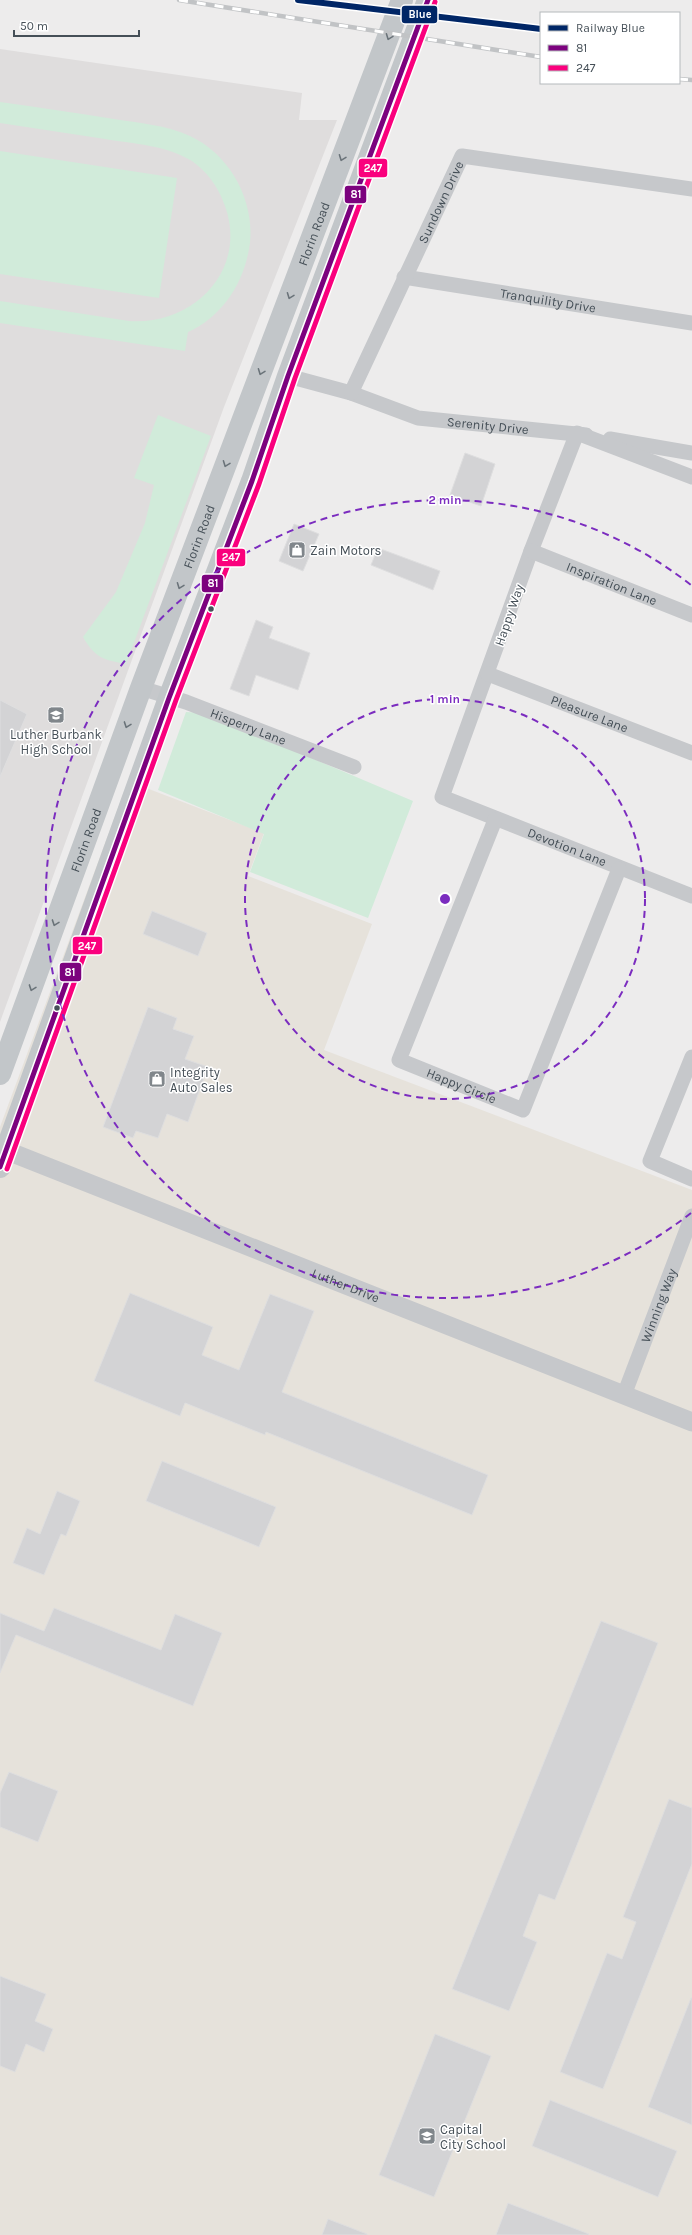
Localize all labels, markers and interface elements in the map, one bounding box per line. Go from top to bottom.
line badge: Blue [401,5,438,24]
text: Blue [408,8,432,21]
scale bar [14,12,139,38]
legend [540,12,680,84]
text: 50 m [20,19,48,33]
text: Railway Blue [576,21,645,35]
one-way arrow [385,33,393,40]
text: 81 [576,41,587,55]
text: 247 [576,61,596,75]
one-way arrow [339,154,347,161]
line badge: 247 [358,158,388,178]
street label: Sundown Drive [415,158,466,245]
text: 247 [364,162,383,175]
line badge: 81 [344,185,367,204]
text: 81 [350,188,362,201]
street label: Florin Road [294,200,332,268]
street label: Tranquility Drive [499,285,597,315]
one-way arrow [286,293,294,300]
one-way arrow [257,369,265,376]
street label: Serenity Drive [446,413,530,437]
one-way arrow [223,460,231,467]
text: 2 min [428,493,462,507]
street label: Florin Road [180,502,217,570]
shop icon: Zain Motors [287,540,307,560]
place label: Zain Motors [310,543,381,558]
line badge: 247 [216,548,246,567]
text: 247 [222,551,241,564]
street label: Inspiration Lane [564,558,660,608]
line badge: 81 [201,574,224,593]
text: 81 [207,577,219,590]
one-way arrow [176,582,184,589]
street label: Happy Way [491,582,527,648]
unlabelled marker [206,604,216,614]
text: 1 min [430,692,460,706]
street label: Pleasure Lane [549,692,631,735]
school or university icon: Luther Burbank High School [46,705,66,725]
street label: Hisperry Lane [208,705,289,748]
one-way arrow [124,721,132,728]
place label: Luther Burbank High School [10,727,102,757]
street label: Florin Road [67,806,104,874]
street label: Devotion Lane [526,824,609,869]
centre of rings [438,892,452,906]
one-way arrow [52,919,60,926]
line badge: 247 [72,936,103,955]
text: 247 [78,940,97,953]
line badge: 81 [59,962,82,982]
text: 81 [64,966,76,979]
one-way arrow [28,984,36,991]
unlabelled marker [52,1003,62,1013]
street label: Happy Circle [425,1064,499,1106]
place label: Integrity Auto Sales [170,1065,233,1095]
shop icon: Integrity Auto Sales [147,1069,167,1089]
street label: Luther Drive [310,1265,382,1305]
street label: Winning Way [637,1266,679,1344]
place label: Capital City School [440,2122,506,2152]
school or university icon: Capital City School [417,2126,437,2146]

